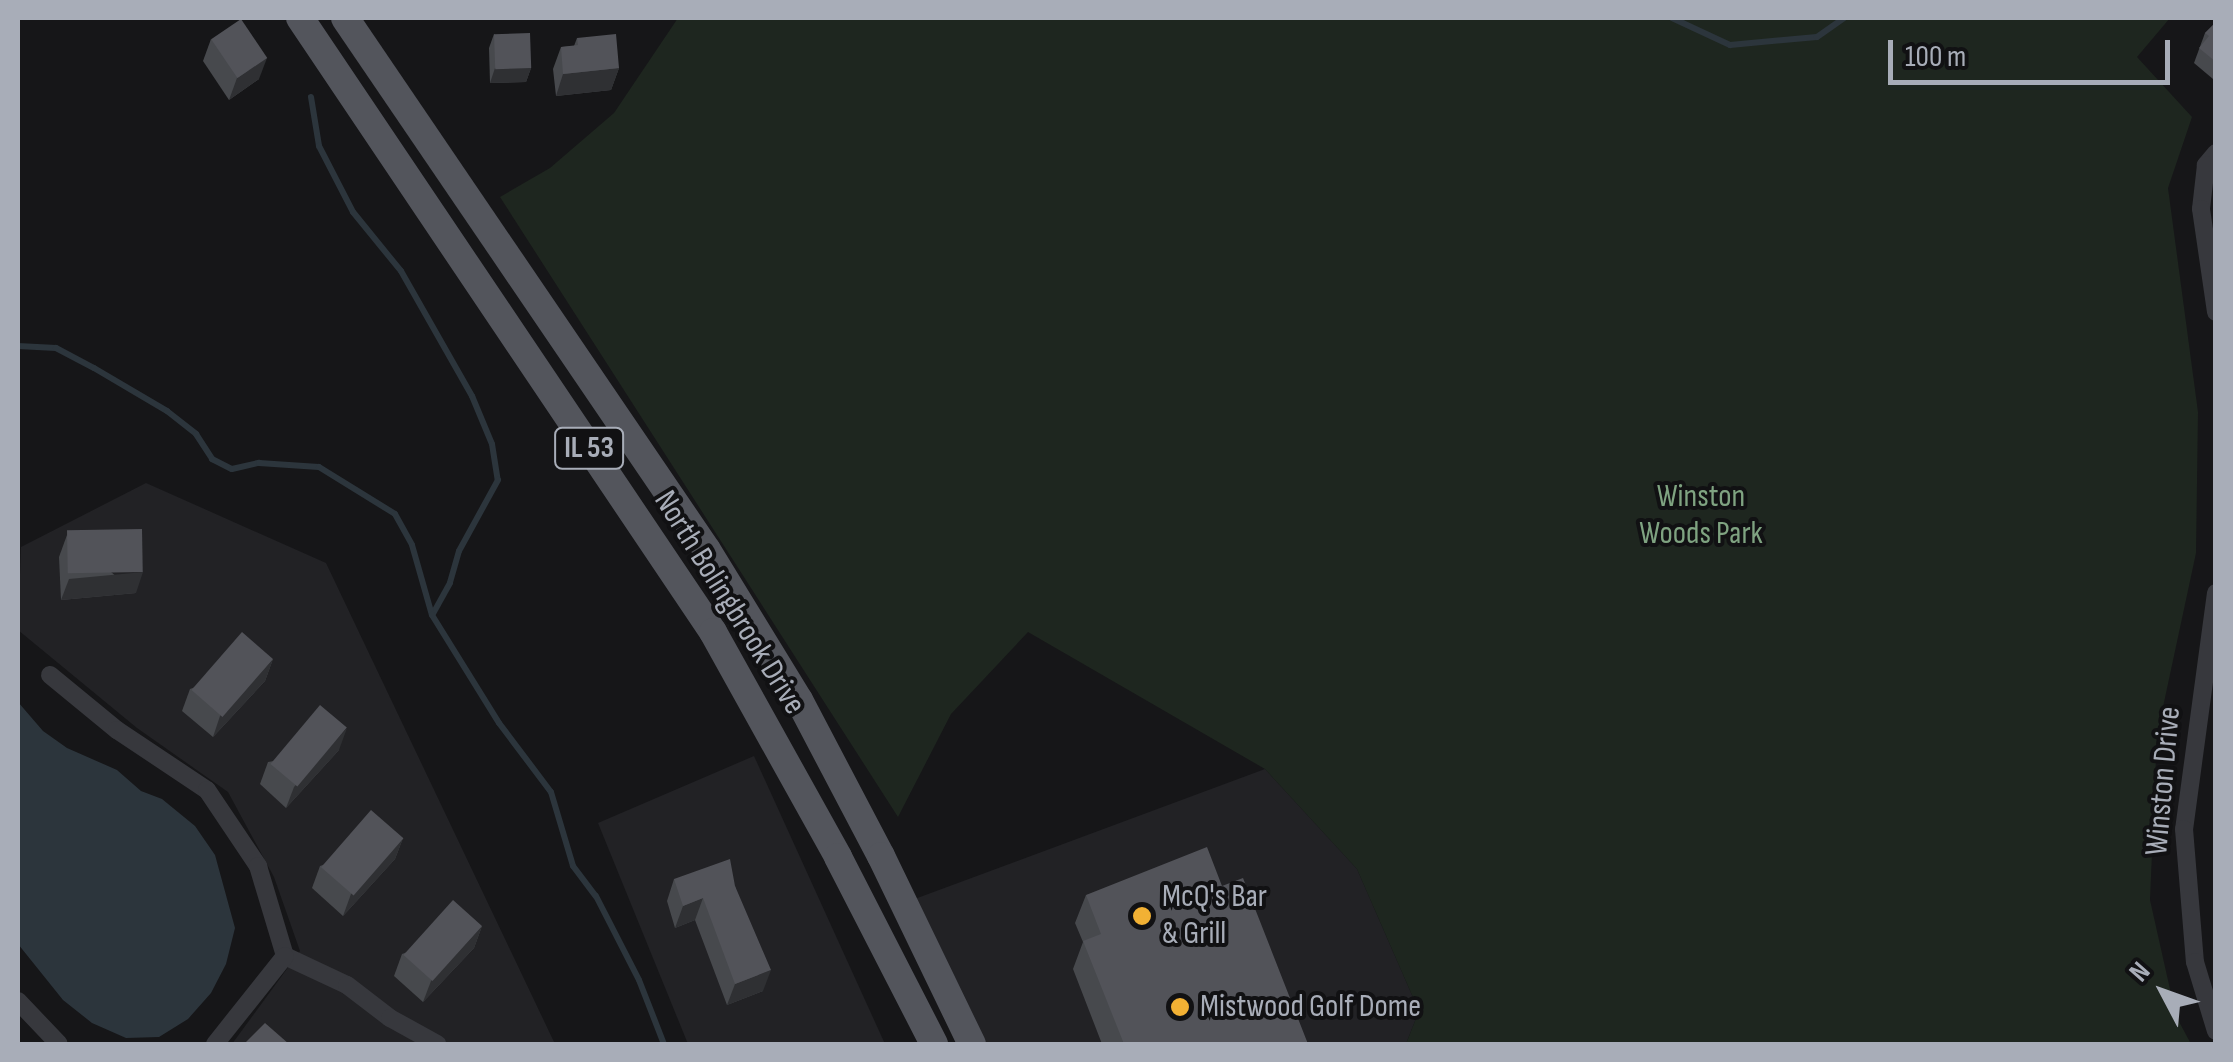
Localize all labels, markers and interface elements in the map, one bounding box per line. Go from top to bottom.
scale bar [1893,20,2176,82]
text: 100 m [1905,39,1966,75]
road number: IL 53 [554,423,624,473]
park label: Winston Woods Park [1639,479,1763,554]
street label: North Bolingbrook Drive [645,484,813,722]
street label: Winston Drive [2138,705,2190,857]
place label: McQ's Bar & Grill [1162,879,1267,954]
marker: McQ's Bar & Grill [1131,905,1153,927]
north arrow [2113,942,2213,1042]
text: N [2123,956,2157,988]
place label: Mistwood Golf Dome [1200,988,1421,1026]
marker: Mistwood Golf Dome [1169,996,1191,1018]

